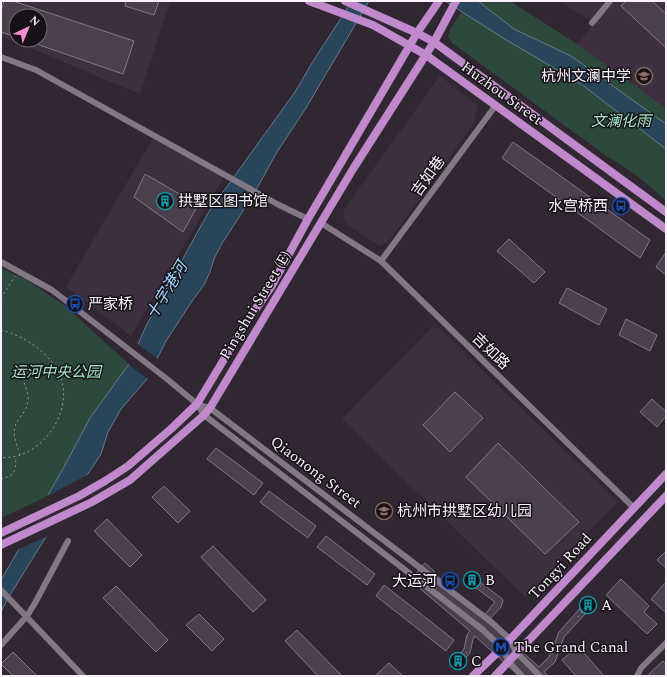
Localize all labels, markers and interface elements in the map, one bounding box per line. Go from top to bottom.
north arrow [8,8,48,48]
text: N [25,12,44,30]
street label: Huzhou Street [456,56,547,131]
place label: 杭州文澜中学 [541,65,631,88]
school or university icon: 杭州文澜中学 [634,66,654,86]
park label: 文澜化雨 [591,110,654,133]
street label: 吉如巷 [406,151,451,201]
place label: 拱墅区图书馆 [178,190,268,213]
building icon: 拱墅区图书馆 [155,191,175,211]
place label: 水宫桥西 [548,195,608,218]
bus stop icon: 水宫桥西 [611,196,631,216]
street label: Pingshui Street (E) [214,246,297,364]
water label: 十字港河 [140,254,195,324]
place label: 严家桥 [88,293,133,316]
bus stop icon: 严家桥 [65,294,85,314]
street label: 吉如路 [466,327,515,375]
park label: 运河中央公园 [11,361,103,384]
street label: Qiaonong Street [265,430,366,514]
place label: 杭州市拱墅区幼儿园 [397,500,532,523]
school or university icon: 杭州市拱墅区幼儿园 [374,501,394,521]
street label: Tongyi Road [523,528,597,605]
place label: B [485,569,495,592]
place label: 大运河 [392,570,437,593]
building icon: B [462,570,482,590]
bus stop icon: 大运河 [440,571,460,591]
place label: A [601,594,612,617]
building icon: A [578,595,598,615]
place label: The Grand Canal [514,636,628,659]
metro station icon: The Grand Canal [491,637,511,657]
place label: C [471,650,482,673]
building icon: C [448,651,468,671]

